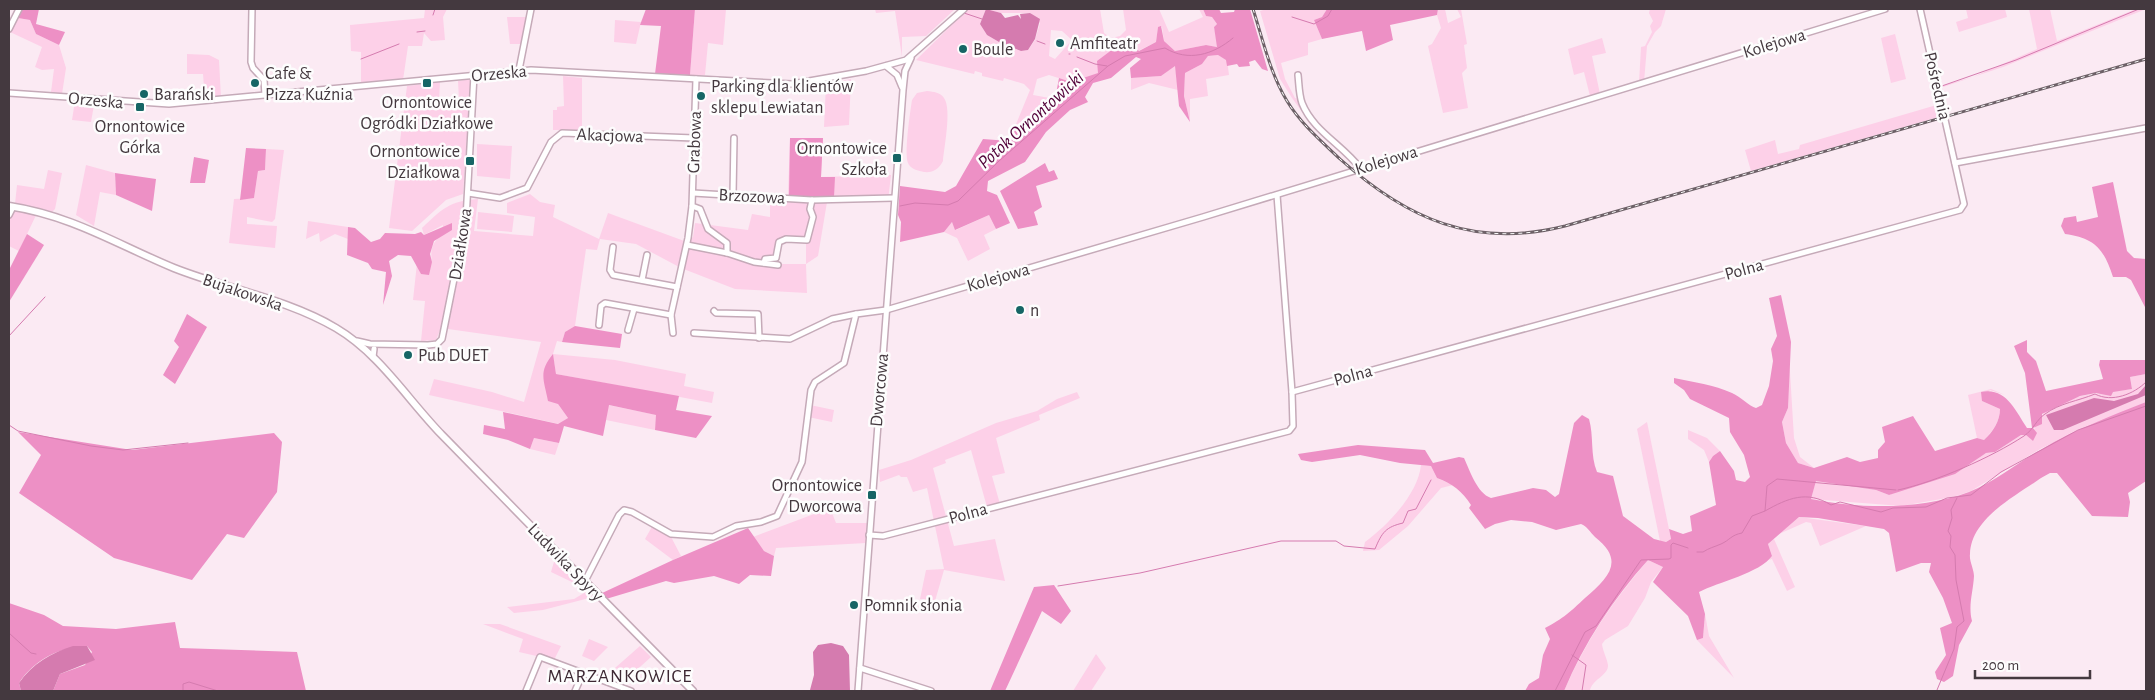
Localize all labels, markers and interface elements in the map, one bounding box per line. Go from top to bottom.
street label: Kolejowa [1741,26,1808,62]
place label: Amfiteatr [1070,35,1138,53]
marker: Amfiteatr [1054,37,1066,49]
place label: Boule [973,41,1013,59]
marker: Boule [957,43,969,55]
street label: Pośrednia [1920,50,1954,122]
street label: Orzeska [471,63,528,85]
place label: Cafe & Pizza Kuźnia [265,65,353,104]
water label: Potok Ornontowicki [974,68,1088,172]
marker: Cafe & Pizza Kuźnia [249,77,261,89]
marker: Ornontowice Ogródki Działkowe [421,77,433,89]
place label: Parking dla klientów sklepu Lewiatan [711,78,853,117]
place label: Barański [154,86,214,104]
marker: Barański [138,88,150,100]
street label: Orzeska [67,90,124,112]
marker: Parking dla klientów sklepu Lewiatan [695,90,707,102]
place label: Ornontowice Ogródki Działkowe [361,94,493,133]
marker: Ornontowice Górka [134,101,146,113]
street label: Grabowa [685,111,705,174]
place label: Ornontowice Górka [95,118,185,157]
street label: Akacjowa [576,126,644,146]
place label: Ornontowice Szkoła [797,140,887,179]
place label: Ornontowice Działkowa [370,143,460,182]
street label: Kolejowa [1353,143,1420,179]
marker: Ornontowice Szkoła [891,152,903,164]
marker: Ornontowice Działkowa [464,155,476,167]
street label: Brzozowa [718,186,786,208]
street label: Działkowa [446,207,476,282]
street label: Polna [1723,256,1766,284]
street label: Kolejowa [965,260,1032,296]
street label: Bujakowska [200,271,285,315]
place label: n [1030,302,1039,320]
marker: n [1014,304,1026,316]
place label: Pub DUET [418,347,489,365]
marker: Pub DUET [402,349,414,361]
street label: Dworcowa [868,353,892,428]
street label: Polna [1332,362,1375,390]
place label: Ornontowice Dworcowa [772,477,862,516]
marker: Ornontowice Dworcowa [866,489,878,501]
street label: Polna [947,500,990,528]
street label: Ludwika Spyry [524,520,607,605]
place label: Pomnik słonia [864,597,962,615]
marker: Pomnik słonia [848,599,860,611]
scale bar [1975,648,2090,680]
text: 200 m [1982,658,2019,673]
district label: MARZANKOWICE [547,667,693,686]

